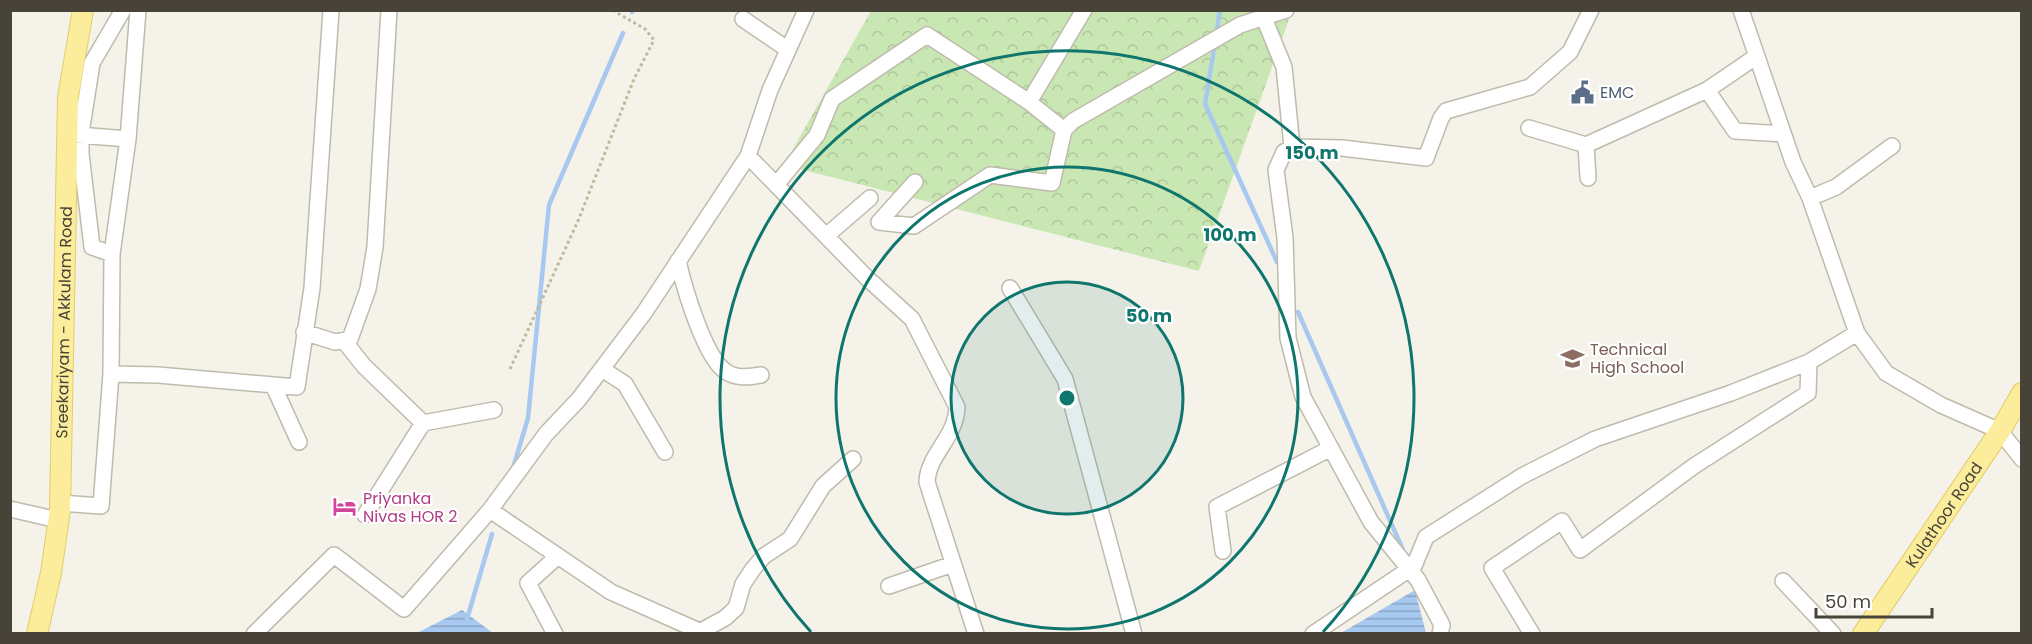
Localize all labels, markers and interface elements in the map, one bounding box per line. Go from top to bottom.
public building icon: EMC [1569,79,1595,105]
place label: EMC [1600,81,1634,104]
text: 150 m [1285,140,1339,165]
street label: Sreekariyam - Akkulam Road [50,206,77,439]
text: 100 m [1203,222,1257,247]
text: 50 m [1126,303,1172,328]
place label: Technical High School [1590,338,1684,379]
school or university icon: Technical High School [1559,345,1585,371]
centre of rings [1057,388,1077,408]
street label: Kulathoor Road [1900,457,1988,572]
place label: Priyanka Nivas HOR 2 [363,487,457,528]
hotel icon: Priyanka Nivas HOR 2 [332,494,358,520]
scale bar [1816,581,1932,619]
text: 50 m [1825,589,1871,614]

